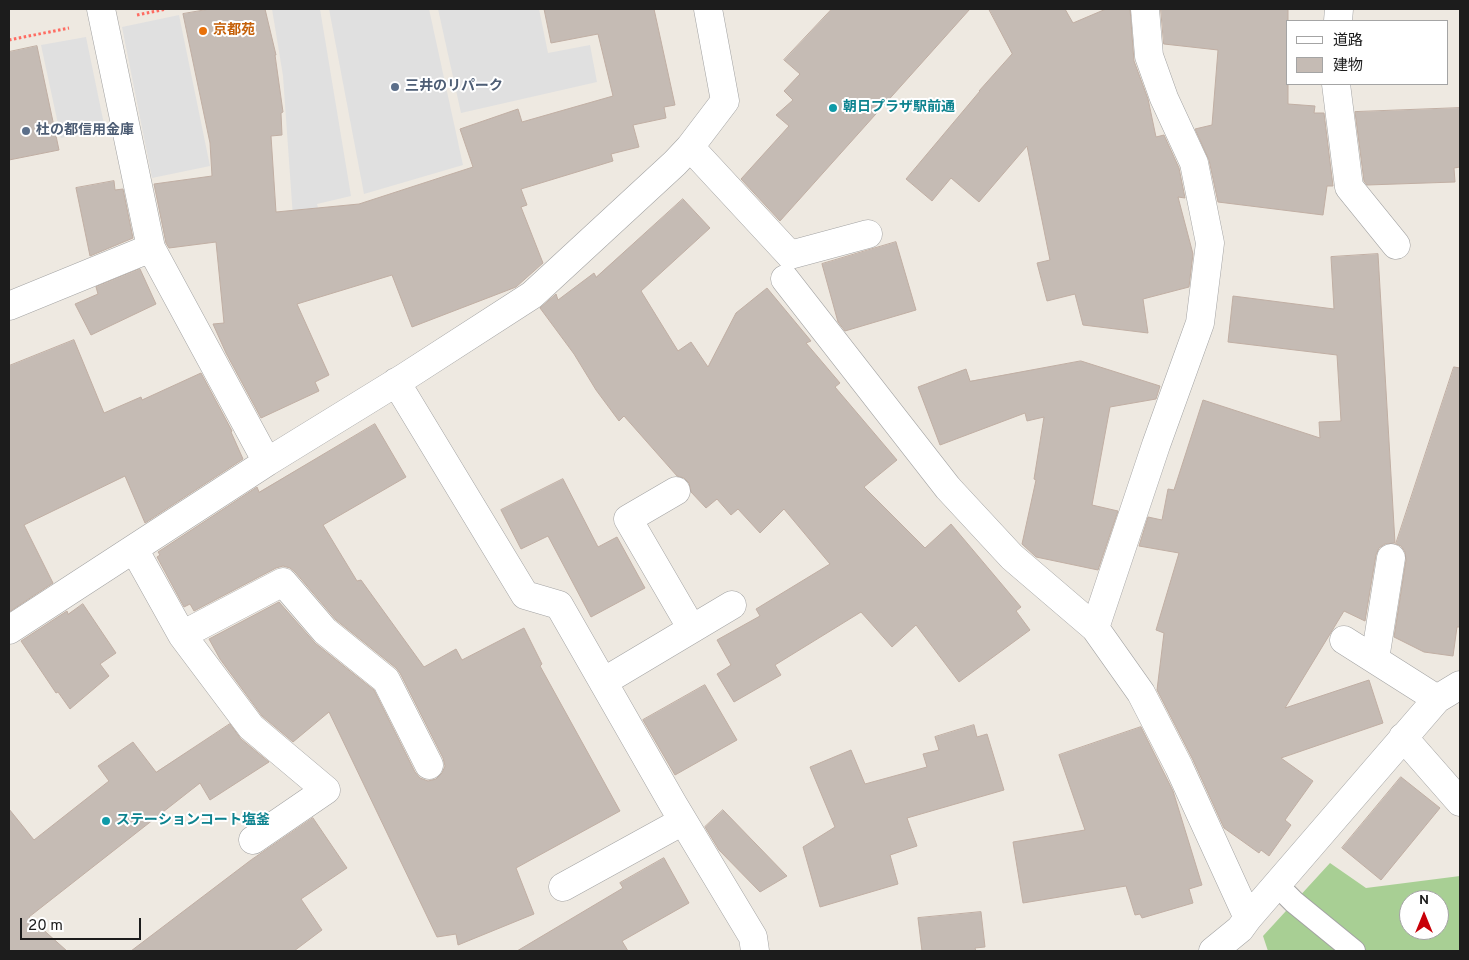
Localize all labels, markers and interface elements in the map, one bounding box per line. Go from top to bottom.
legend [1286,20,1449,85]
place label: 京都苑 [213,23,255,39]
marker: 京都苑 [197,25,209,37]
text: 道路 [1333,32,1363,51]
text: 建物 [1333,57,1363,76]
place label: 三井のリパーク [405,79,503,95]
marker: 三井のリパーク [389,81,401,93]
place label: 朝日プラザ駅前通 [843,100,955,116]
marker: 朝日プラザ駅前通 [827,102,839,114]
place label: 杜の都信用金庫 [36,123,134,139]
marker: 杜の都信用金庫 [20,125,32,137]
place label: ステーションコート塩釜 [116,813,270,829]
marker: ステーションコート塩釜 [100,815,112,827]
north arrow [1399,890,1449,940]
text: N [1419,892,1429,909]
scale bar [22,908,144,940]
text: 20 m [28,917,63,936]

